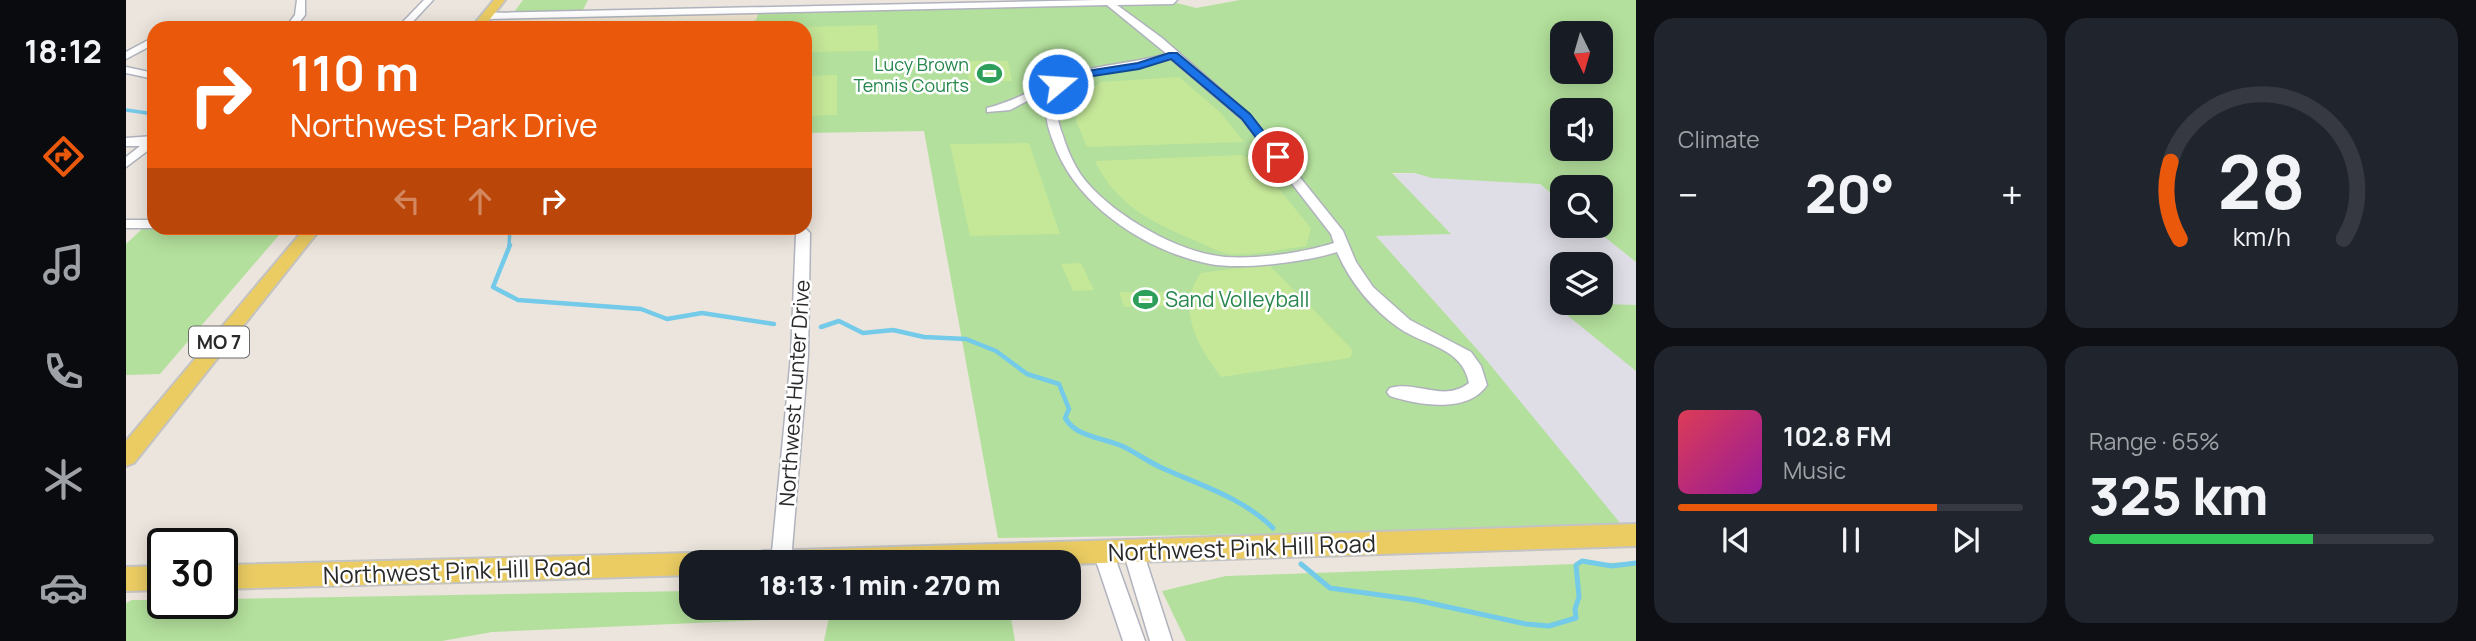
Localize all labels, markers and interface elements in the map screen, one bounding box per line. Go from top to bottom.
north arrow [1550,21,1614,84]
map controls [1550,21,1613,315]
text: 18:12 [24,29,102,73]
text: 110 m [290,39,419,106]
position arrow [1021,47,1095,121]
icon: right [175,49,266,140]
place label: Lucy Brown Tennis Courts [853,52,969,97]
sports icon: Lucy Brown Tennis Courts [975,60,1003,88]
button: sound [1550,98,1613,161]
text: Northwest Park Drive [290,103,598,147]
text: Climate [1678,123,1760,155]
pin [1248,127,1308,187]
text: 28 [2218,131,2305,231]
icon: directions [39,132,88,181]
icon: arrive [1259,138,1297,176]
text: 20° [1805,158,1895,229]
text: − [1678,168,1699,220]
text: + [2001,168,2023,220]
button: search [1550,175,1613,238]
icon: left [388,182,426,220]
icon: ahead [461,182,499,220]
icon: right [534,182,572,220]
text: km/h [2232,219,2291,254]
icon: music [39,240,88,289]
button: layers [1550,252,1613,315]
street label: Northwest Hunter Drive [772,279,816,507]
sports icon: Sand Volleyball [1131,285,1159,313]
place label: Sand Volleyball [1165,285,1309,313]
road number: MO 7 [189,326,249,358]
icon: phone [39,347,88,396]
text: 102.8 FM [1783,418,1892,454]
text: Range · 65% [2089,425,2220,457]
text: Music [1783,454,1846,486]
icon: climate [39,455,88,504]
text: 325 km [2089,460,2269,531]
icon: previous [1717,521,1755,559]
icon: pause [1832,521,1870,559]
icon: next [1947,521,1985,559]
street label: Northwest Pink Hill Road [1107,526,1377,568]
speed limit sign: 30 [147,528,238,619]
street label: Northwest Pink Hill Road [322,549,592,591]
icon: car [39,563,88,612]
text: 18:13 · 1 min · 270 m [759,567,1001,603]

